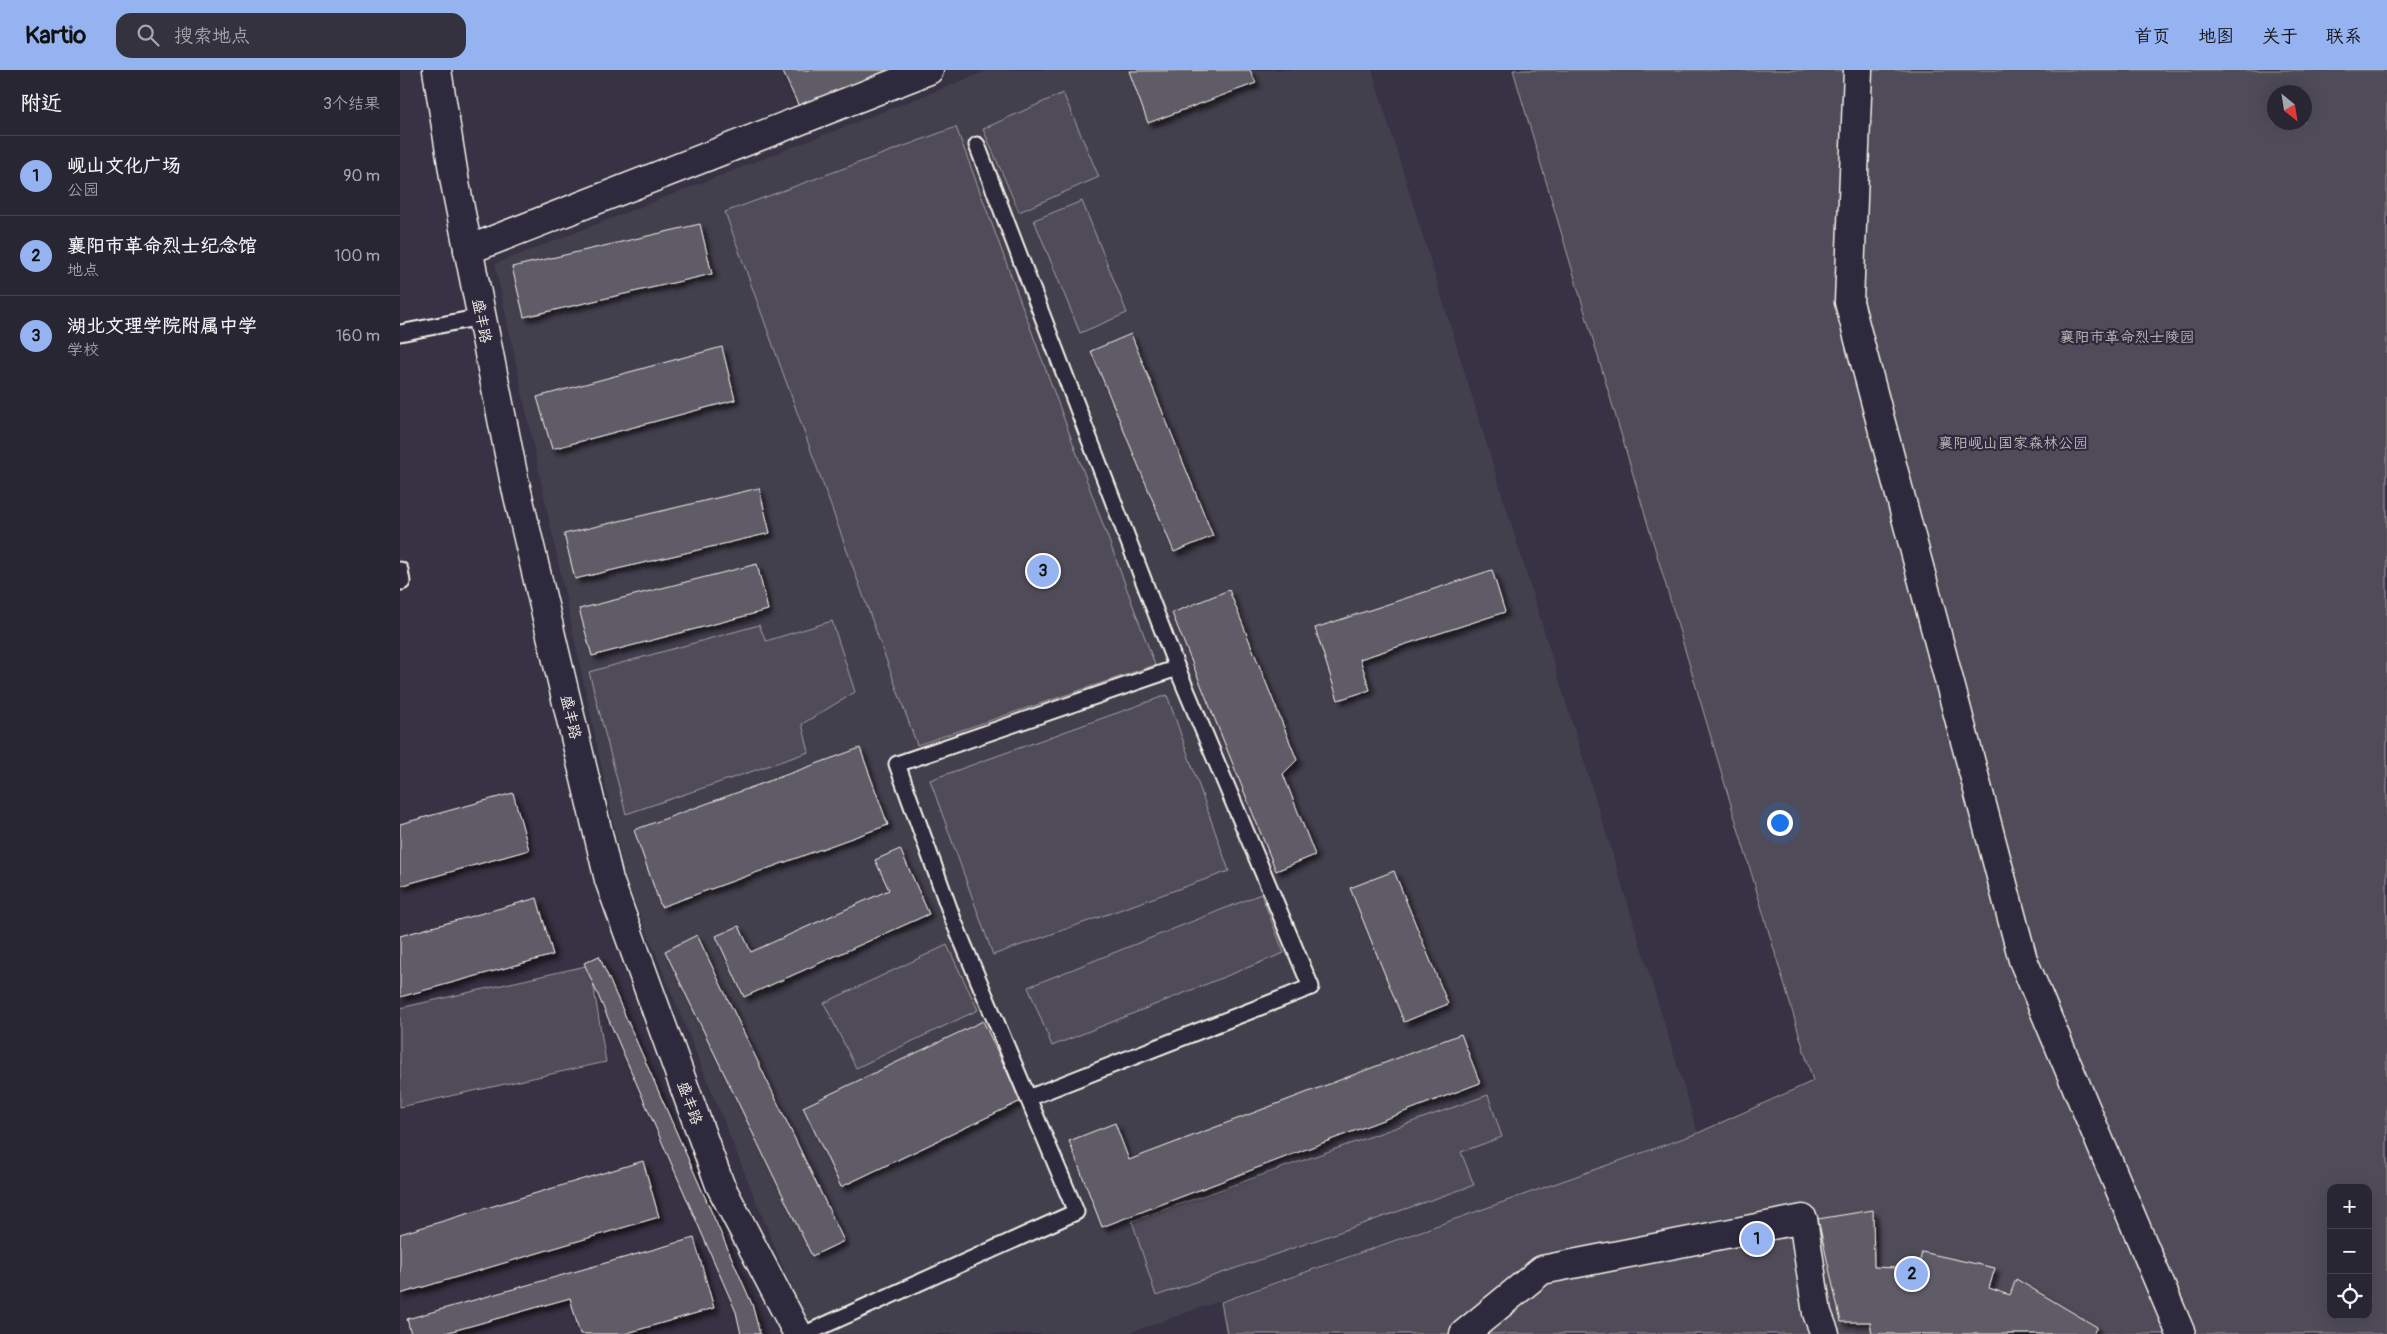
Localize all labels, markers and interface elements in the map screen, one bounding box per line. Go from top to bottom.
search box [116,13,466,58]
text: Kartio [25,21,86,50]
icon: search [134,21,162,49]
text: 搜索地点 [174,24,250,48]
text: 首页 [2134,25,2170,48]
text: 地图 [2198,25,2234,48]
text: 关于 [2262,25,2298,48]
text: 联系 [2326,25,2362,48]
north arrow [2267,85,2312,130]
text: 附近 [20,90,62,117]
text: 3个结果 [323,94,380,114]
text: 岘山文化广场 [67,154,181,178]
text: 1 [33,166,39,186]
text: 90 m [343,166,380,186]
text: 公园 [67,180,99,200]
text: 襄阳市革命烈士纪念馆 [67,234,257,258]
text: 2 [32,246,40,266]
text: 100 m [334,246,380,266]
text: 地点 [67,260,99,280]
street label: 盛丰路 [468,297,495,345]
text: 湖北文理学院附属中学 [67,314,257,338]
text: 3 [32,326,40,346]
text: 160 m [336,326,380,346]
park label: 襄阳市革命烈士陵园 [2059,328,2195,347]
text: 学校 [67,340,99,360]
park label: 襄阳岘山国家森林公园 [1938,434,2088,453]
pin: 3 [1027,552,1059,590]
street label: 盛丰路 [556,693,585,741]
your location [1767,810,1793,836]
street label: 盛丰路 [673,1079,706,1128]
map controls [2327,1184,2372,1319]
button: + [2327,1184,2372,1229]
pin: 1 [1741,1220,1773,1258]
button: − [2327,1229,2372,1274]
pin: 2 [1896,1255,1928,1293]
button: locate [2327,1274,2372,1319]

